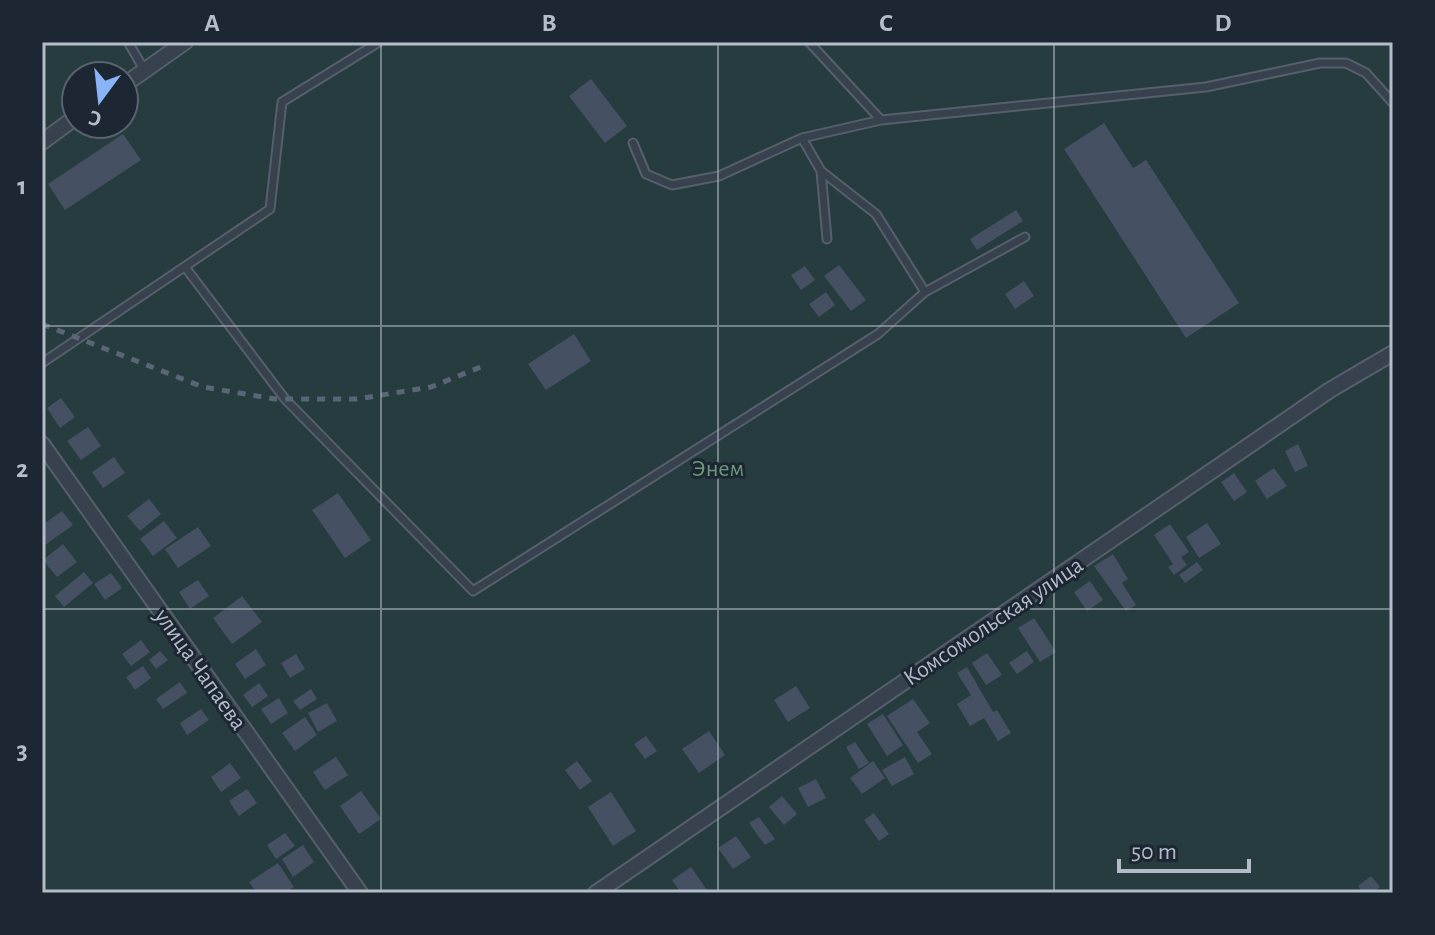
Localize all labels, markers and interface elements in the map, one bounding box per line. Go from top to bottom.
text: A [204,10,220,36]
text: B [541,10,557,36]
text: C [879,10,893,36]
text: D [1214,10,1232,36]
north arrow [60,60,140,140]
text: С [86,106,104,131]
text: 1 [17,173,27,199]
text: 2 [16,456,28,482]
park label: Энем [692,457,744,481]
street label: Комсомольская улица [899,553,1088,691]
street label: улица Чапаева [149,604,251,735]
text: 3 [16,738,28,764]
scale bar [1119,823,1249,873]
text: 50 m [1131,840,1177,864]

